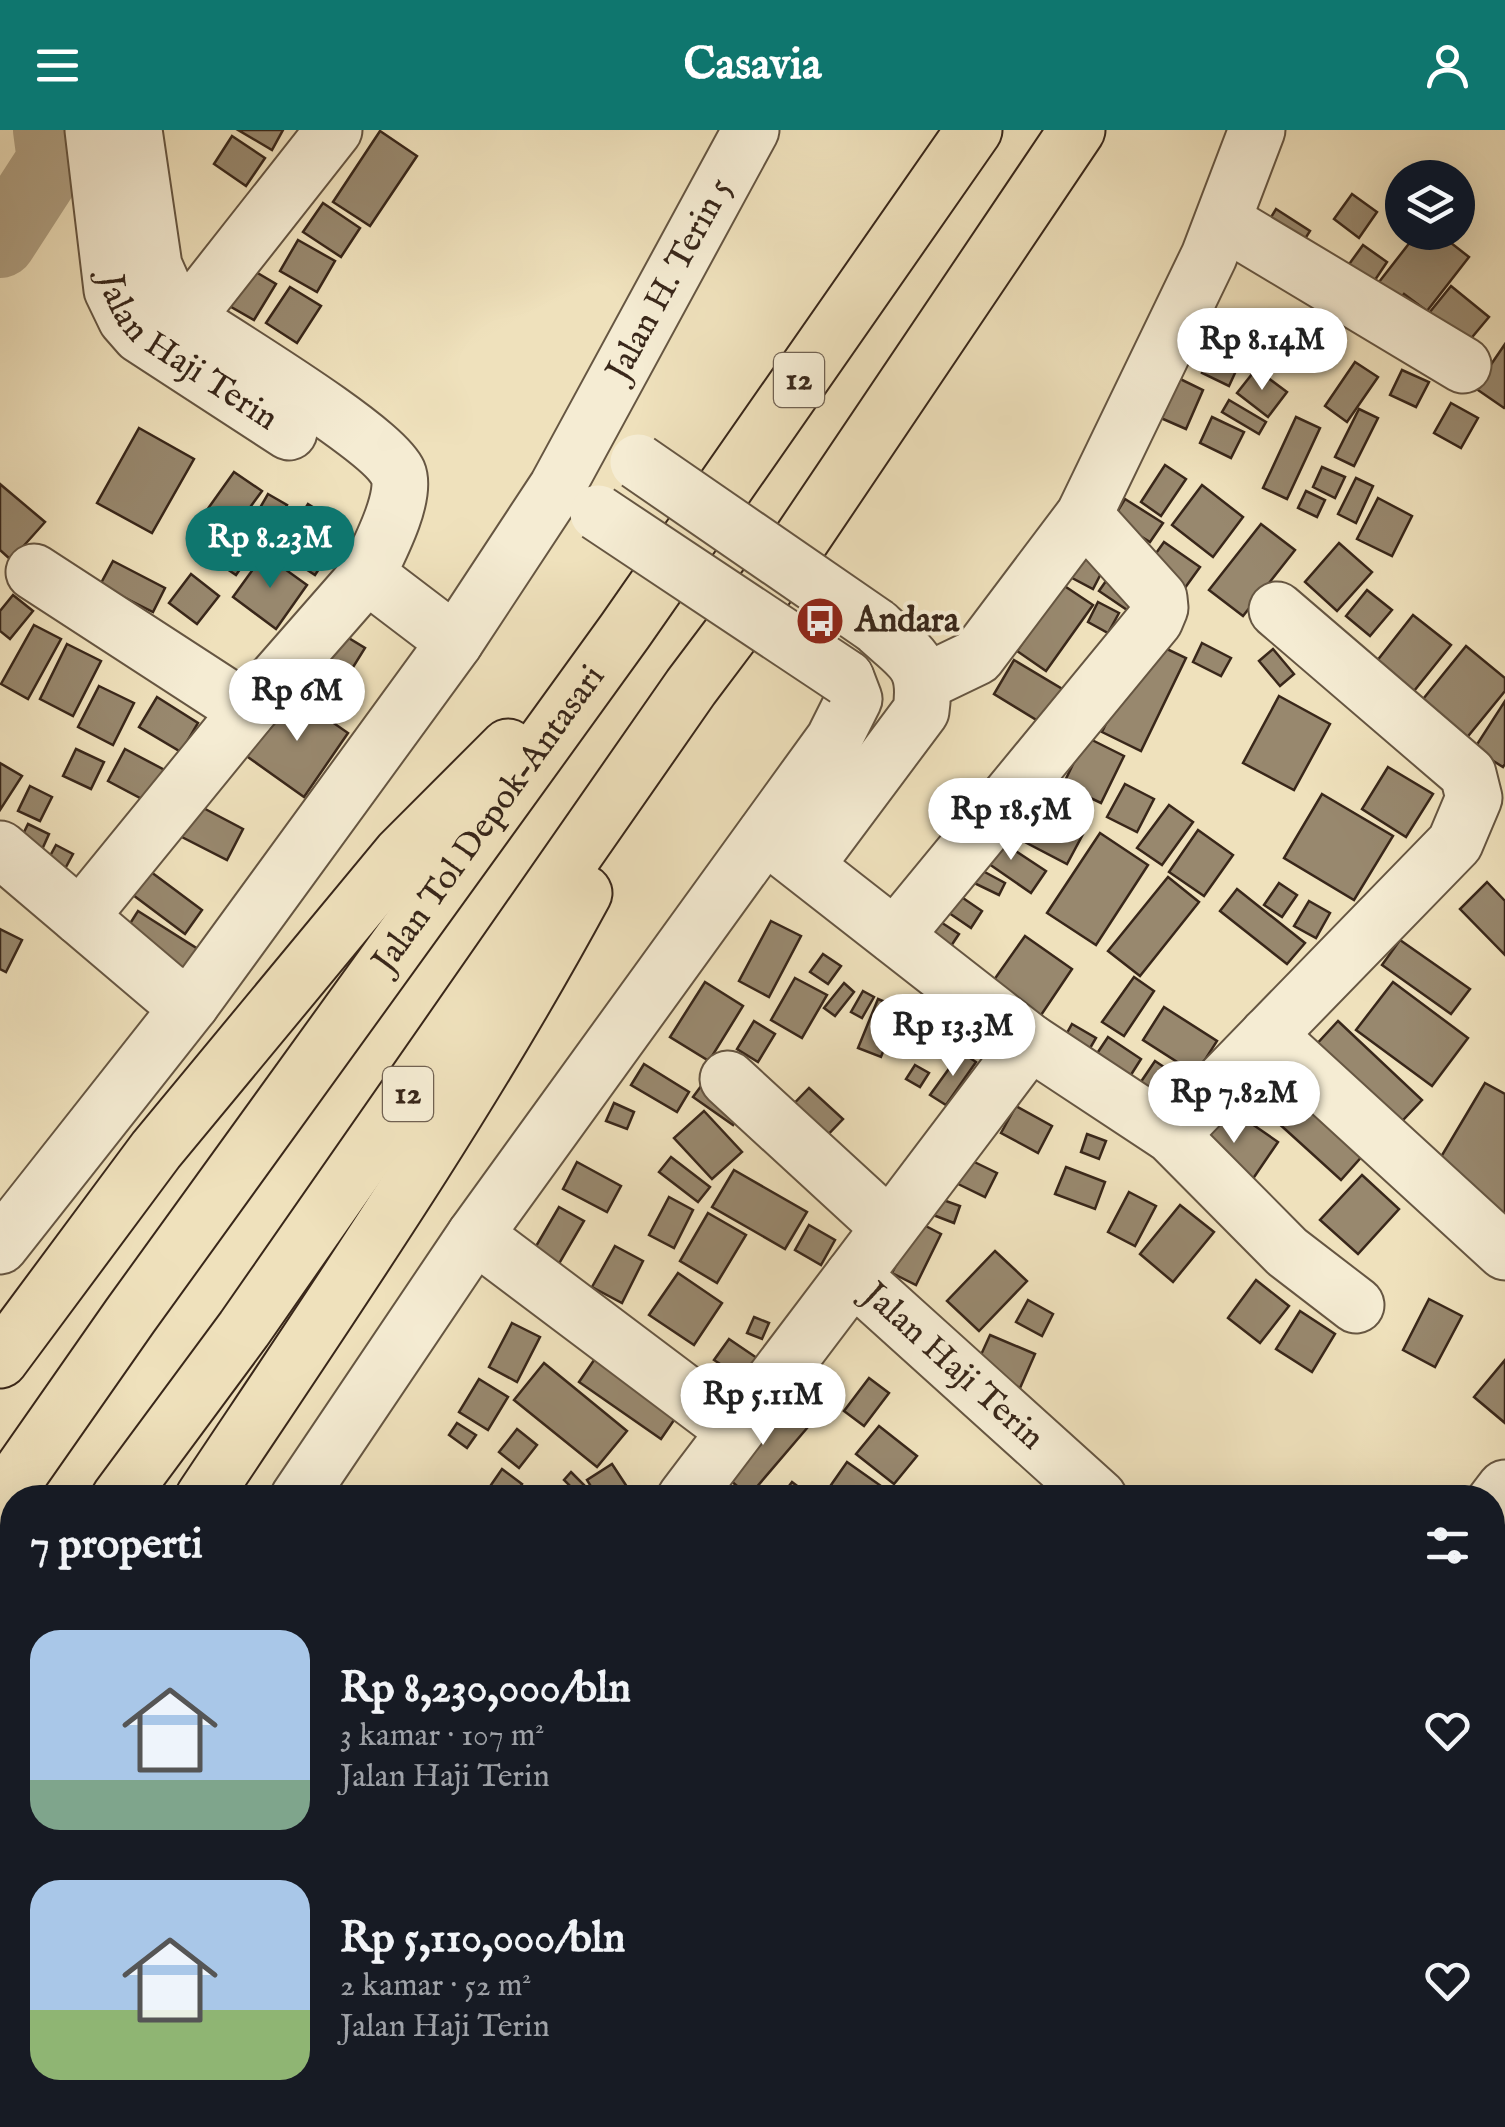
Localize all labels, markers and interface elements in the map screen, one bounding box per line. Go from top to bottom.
text: Casavia [684,37,821,94]
icon: menu [30,38,85,93]
icon: person [1420,38,1475,93]
map controls [1385,160,1475,250]
button: layers [1385,160,1475,250]
street label: Jalan H. Terin 5 [594,170,743,392]
street label: Jalan Haji Terin [87,268,286,441]
pin: Rp 8.14M [1159,308,1365,393]
text: Rp 8.14M [1199,320,1325,361]
road number: 12 [774,353,824,407]
pin: Rp 8.23M [167,506,373,591]
text: Rp 8.23M [208,518,332,559]
bus stop icon: Andara [794,595,846,647]
place label: Andara [853,599,960,644]
street label: Jalan Tol Depok–Antasari [360,656,615,985]
pin: Rp 6M [227,659,367,744]
text: Rp 6M [251,671,343,712]
pin: Rp 18.5M [908,778,1114,863]
text: Rp 18.5M [950,790,1072,831]
pin: Rp 13.3M [850,994,1056,1079]
text: Rp 13.3M [892,1006,1014,1047]
pin: Rp 7.82M [1131,1061,1337,1146]
road number: 12 [383,1067,433,1121]
text: Rp 7.82M [1170,1073,1298,1114]
street label: Jalan Haji Terin [850,1270,1053,1460]
pin: Rp 5.11M [660,1363,866,1448]
text: Rp 5.11M [703,1375,823,1416]
icon: filters [1420,1518,1475,1573]
text: 7 properti [30,1519,203,1572]
text: Rp 8,230,000/bln [340,1663,631,1716]
icon: home [110,1670,230,1790]
icon: heart [1420,1703,1475,1758]
text: 3 kamar · 107 m² [340,1716,544,1757]
text: Jalan Haji Terin [340,1757,550,1798]
text: Rp 5,110,000/bln [340,1913,625,1966]
icon: home [110,1920,230,2040]
icon: heart [1420,1953,1475,2008]
text: 2 kamar · 52 m² [340,1966,531,2007]
text: Jalan Haji Terin [340,2007,550,2048]

